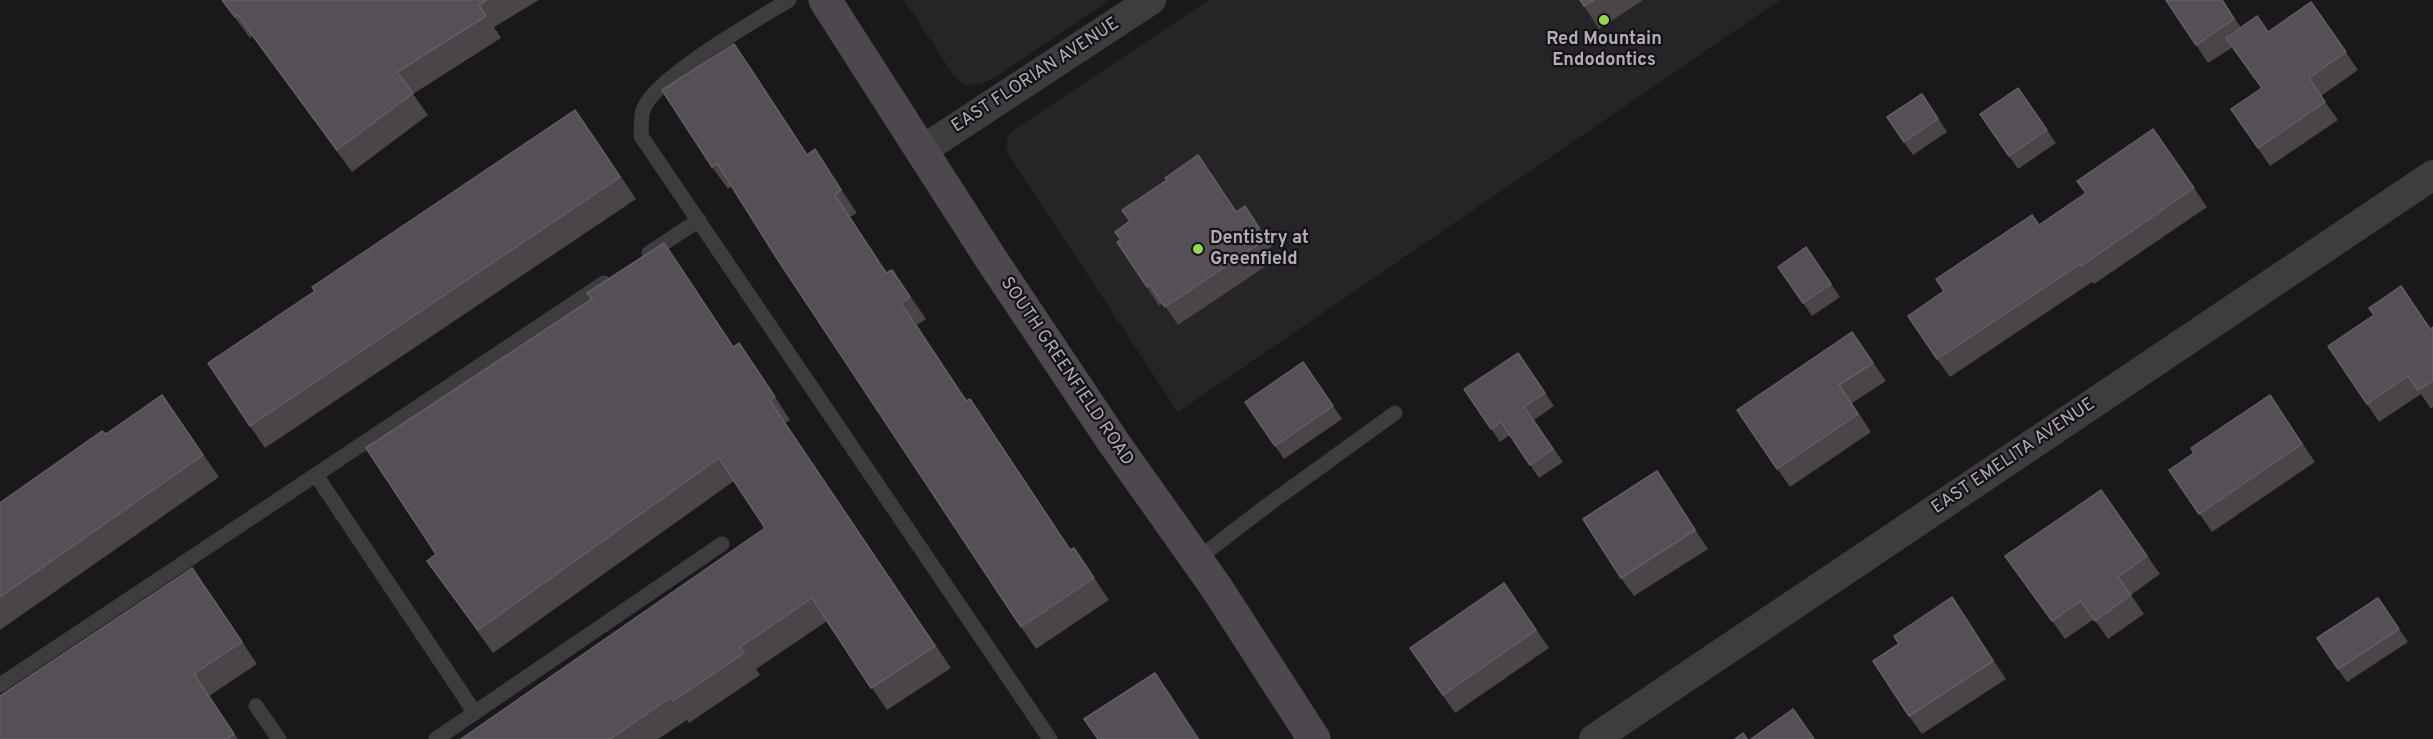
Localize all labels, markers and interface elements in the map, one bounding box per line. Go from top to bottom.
marker: Red Mountain Endodontics [1597,13,1611,27]
street label: EAST FLORIAN AVENUE [948,14,1124,138]
place label: Red Mountain Endodontics [1546,29,1662,72]
place label: Dentistry at Greenfield [1210,228,1309,270]
marker: Dentistry at Greenfield [1191,242,1205,256]
street label: SOUTH GREENFIELD ROAD [995,274,1137,470]
street label: EAST EMELITA AVENUE [1928,394,2100,520]

